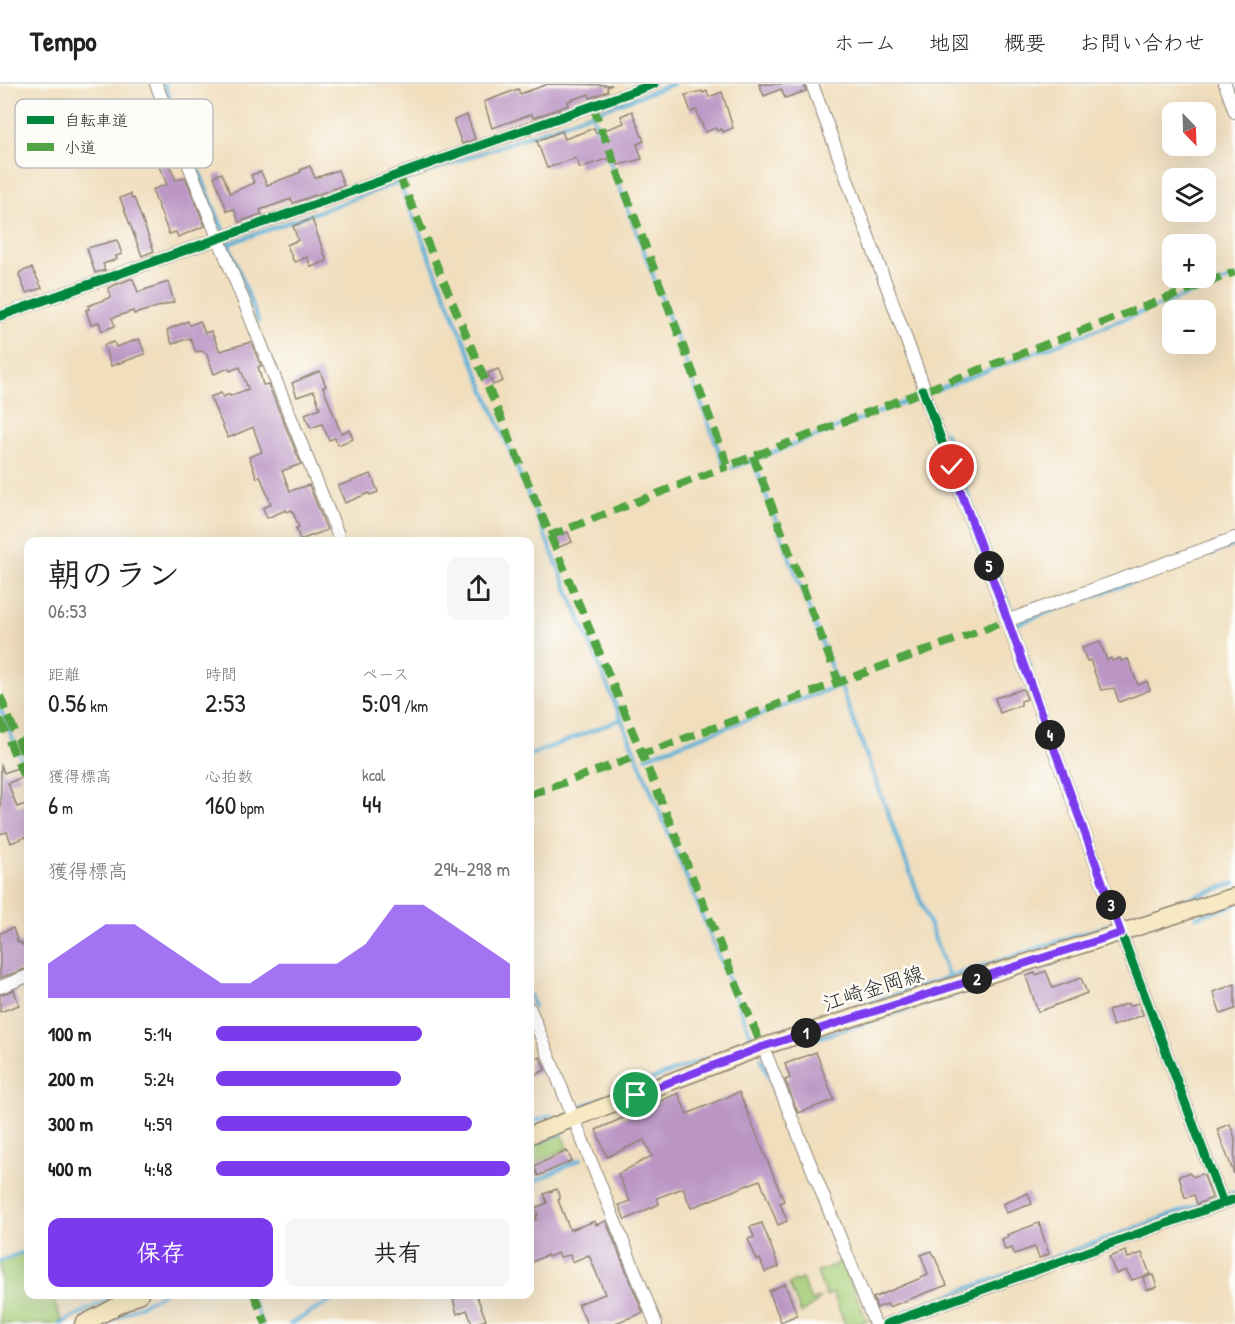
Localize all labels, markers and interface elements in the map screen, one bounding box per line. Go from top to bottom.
text: Tempo [30,22,97,60]
text: ホーム [834,28,896,57]
text: 地図 [929,28,971,57]
text: 概要 [1004,28,1046,57]
text: お問い合わせ [1079,28,1205,57]
legend [15,99,213,168]
north arrow [1162,102,1216,156]
map controls [1162,102,1216,354]
text: 自転車道 [64,109,128,131]
text: 小道 [64,136,96,158]
button: layers [1162,168,1216,222]
button: + [1162,234,1216,288]
button: − [1162,300,1216,354]
pin [926,441,977,492]
icon: check [935,450,968,483]
pin: 5 [974,551,1004,581]
text: 朝のラン [48,552,180,596]
text: 5 [986,555,992,577]
button: share [447,557,510,620]
text: 06:53 [48,597,87,624]
text: 距離 [48,663,80,685]
text: 時間 [205,663,237,685]
text: ペース [362,663,409,685]
text: 0.56 [48,685,87,720]
text: 2:53 [205,685,246,720]
text: 5:09 [362,685,400,720]
text: km [87,695,108,717]
text: /km [400,695,428,717]
pin: 4 [1035,720,1065,750]
text: 4 [1047,724,1053,746]
text: kcal [362,764,385,786]
text: 獲得標高 [48,765,112,787]
text: 心拍数 [205,765,253,787]
text: 44 [362,786,382,821]
text: 6 [48,787,58,822]
text: 160 [205,787,236,822]
text: m [58,797,73,819]
text: bpm [236,797,264,819]
text: 294–298 m [434,855,510,882]
text: 獲得標高 [48,857,128,884]
pin: 3 [1096,890,1126,920]
text: 3 [1107,894,1115,916]
street label: 江崎金岡線 [819,958,927,1018]
pin: 2 [962,964,992,994]
text: 2 [973,968,981,990]
pin: 1 [791,1018,821,1048]
text: 100 m [48,1020,91,1047]
text: 5:14 [144,1020,172,1047]
text: 1 [803,1022,809,1044]
text: 200 m [48,1065,93,1092]
text: 5:24 [144,1065,174,1092]
pin [610,1069,661,1120]
icon: arrive [619,1078,652,1111]
text: 300 m [48,1110,93,1137]
text: 4:59 [144,1110,172,1137]
text: 400 m [48,1155,92,1182]
text: 4:48 [144,1155,172,1182]
button: 保存 [48,1218,273,1287]
button: 共有 [285,1218,510,1287]

